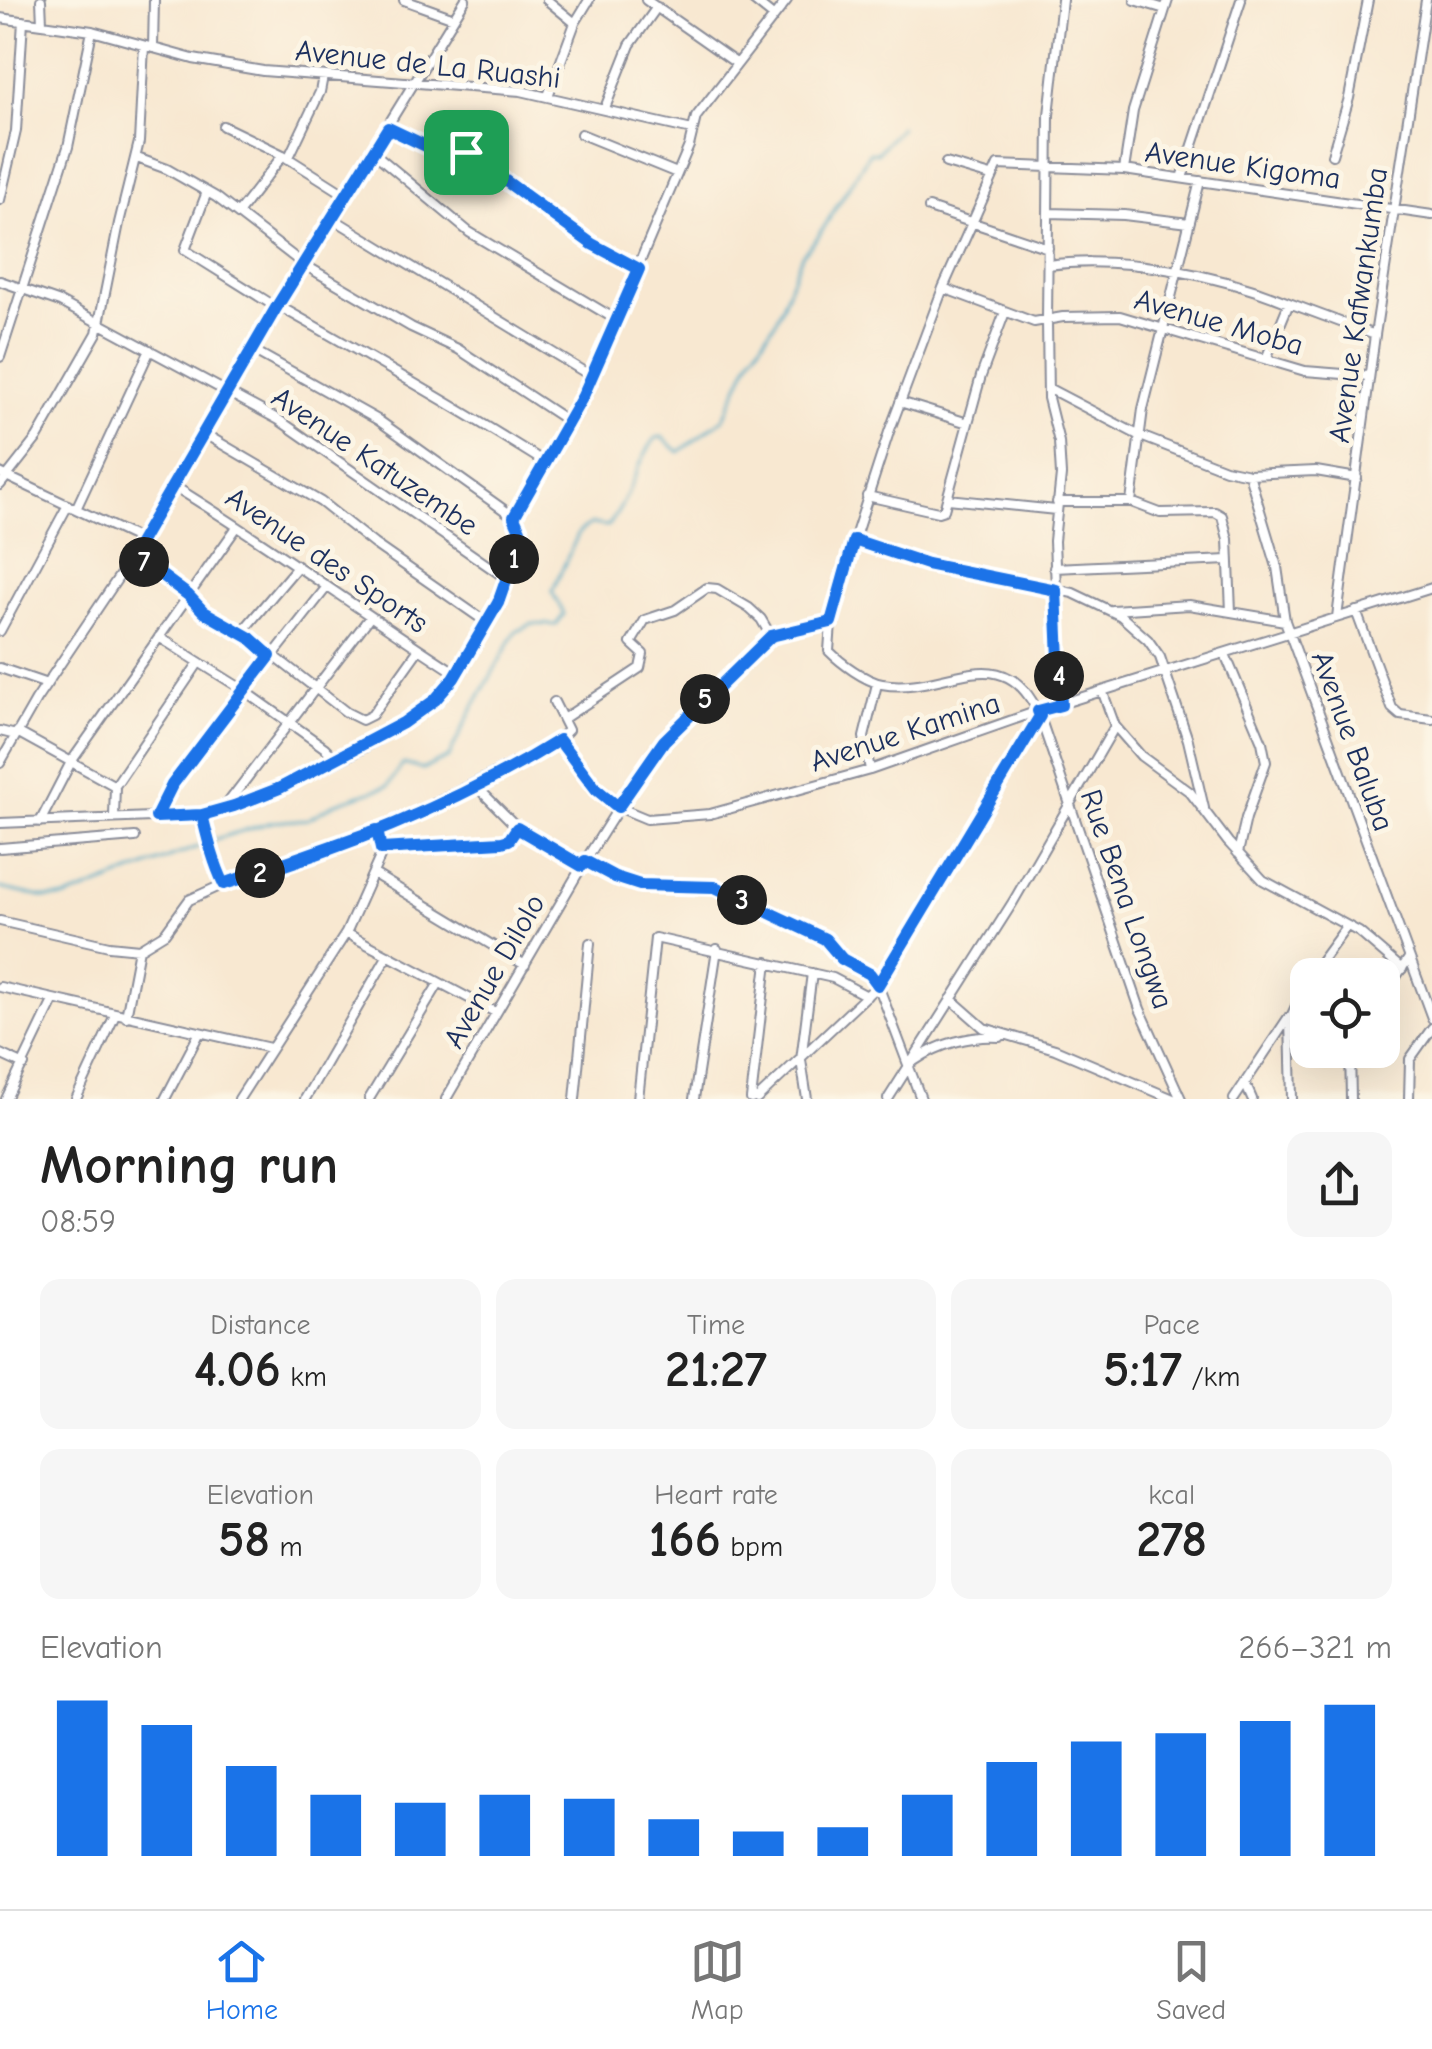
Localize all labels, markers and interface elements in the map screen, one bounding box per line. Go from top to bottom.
street label: Avenue de La Ruashi [294,33,562,96]
pin [424,110,509,195]
icon: arrive [439,125,494,180]
street label: Avenue Kigoma [1143,134,1343,197]
street label: Avenue Kafwankumba [1322,165,1395,445]
street label: Avenue Moba [1130,282,1307,363]
street label: Avenue Katuzembe [265,380,484,543]
street label: Avenue des Sports [219,480,434,641]
pin: 1 [489,534,539,584]
pin: 7 [119,537,169,587]
text: 1 [508,543,520,575]
text: 7 [138,546,150,578]
street label: Avenue Baluba [1304,646,1401,836]
pin: 4 [1034,651,1084,701]
text: 4 [1052,660,1066,692]
pin: 5 [680,674,730,724]
text: 5 [698,683,712,715]
street label: Avenue Kamina [806,685,1004,780]
street label: Rue Bena Longwa [1073,785,1180,1013]
pin: 2 [235,848,285,898]
text: 2 [253,857,267,889]
pin: 3 [717,875,767,925]
text: 3 [735,884,749,916]
street label: Avenue Dilolo [436,888,553,1054]
map controls [1290,958,1400,1068]
button: locate [1290,958,1400,1068]
button: share [1287,1132,1392,1237]
text: Morning run [40,1133,338,1197]
text: 08:59 [40,1203,116,1240]
text: Distance [210,1309,310,1341]
text: Time [687,1309,745,1341]
text: Pace [1143,1309,1200,1341]
text: 4.06 [194,1341,281,1399]
text: 21:27 [665,1341,767,1399]
text: 5:17 [1103,1341,1182,1399]
text: km [281,1361,327,1393]
text: /km [1182,1361,1240,1393]
text: Elevation [207,1479,314,1511]
text: Heart rate [654,1479,778,1511]
text: kcal [1148,1479,1195,1511]
text: 58 [218,1511,270,1569]
text: 166 [649,1511,721,1569]
text: 278 [1136,1511,1207,1569]
text: m [270,1531,303,1563]
text: bpm [721,1531,783,1563]
text: Elevation [40,1629,163,1666]
text: 266–321 m [1239,1629,1392,1666]
tab: Home [206,1934,278,2026]
tab: Map [690,1934,745,2026]
tab: Saved [1156,1934,1226,2026]

